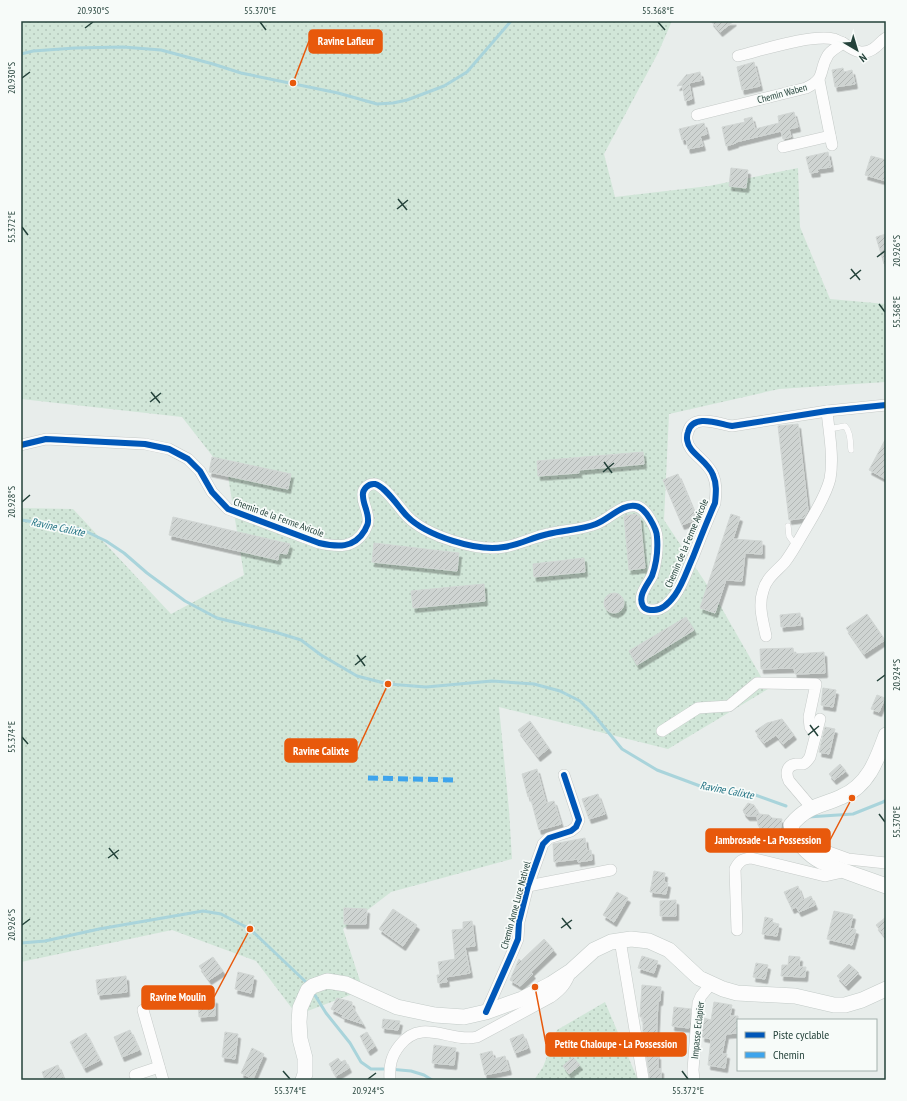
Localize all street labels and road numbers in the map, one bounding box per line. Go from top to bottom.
street label: Chemin Waben [756,81,809,106]
street label: Chemin de la Ferme Avicole [232,495,326,540]
street label: Chemin de la Ferme Avicole [662,497,711,590]
street label: Chemin Anne Luce Nativel [498,859,534,950]
street label: Impasse Eclapier [688,1000,707,1059]

